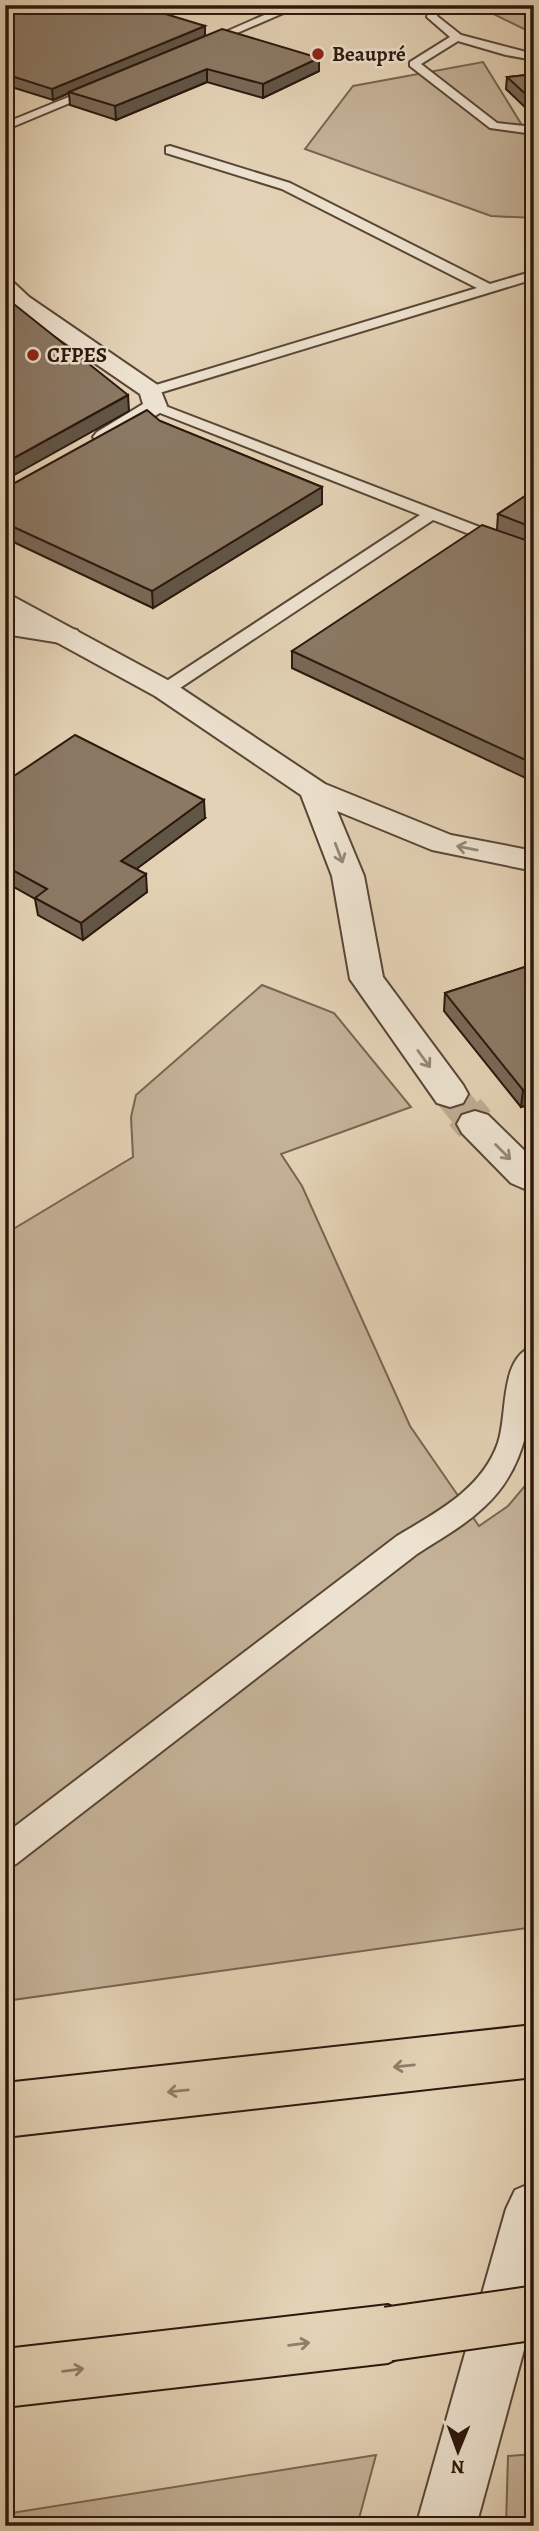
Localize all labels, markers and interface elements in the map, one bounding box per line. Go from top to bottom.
place label: Beaupré [332,40,406,68]
marker: Beaupré [310,46,326,62]
place label: CFPES [47,341,107,369]
marker: CFPES [25,347,41,363]
one-way arrow [456,840,479,854]
one-way arrow [333,842,346,864]
one-way arrow [417,1049,432,1067]
one-way arrow [495,1144,512,1161]
one-way arrow [393,2060,416,2073]
one-way arrow [167,2085,190,2098]
one-way arrow [287,2338,310,2351]
one-way arrow [61,2364,84,2377]
north arrow [424,2416,494,2486]
text: N [450,2454,465,2480]

